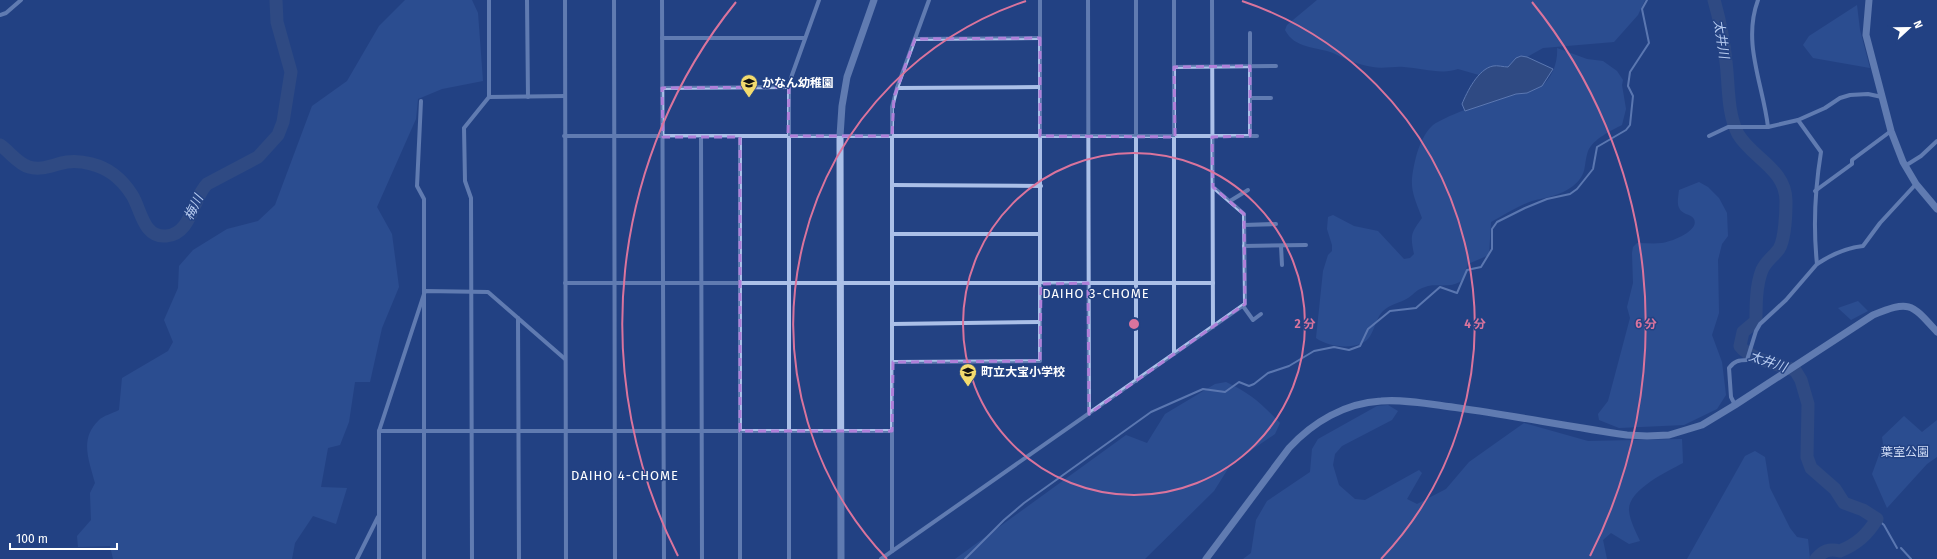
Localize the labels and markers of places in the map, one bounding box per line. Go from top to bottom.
school or university icon: かなん幼稚園 [739,73,759,98]
place label: かなん幼稚園 [762,76,834,90]
centre of rings [1127,317,1141,331]
school or university icon: 町立大宝小学校 [958,362,978,387]
place label: 町立大宝小学校 [981,365,1065,379]

